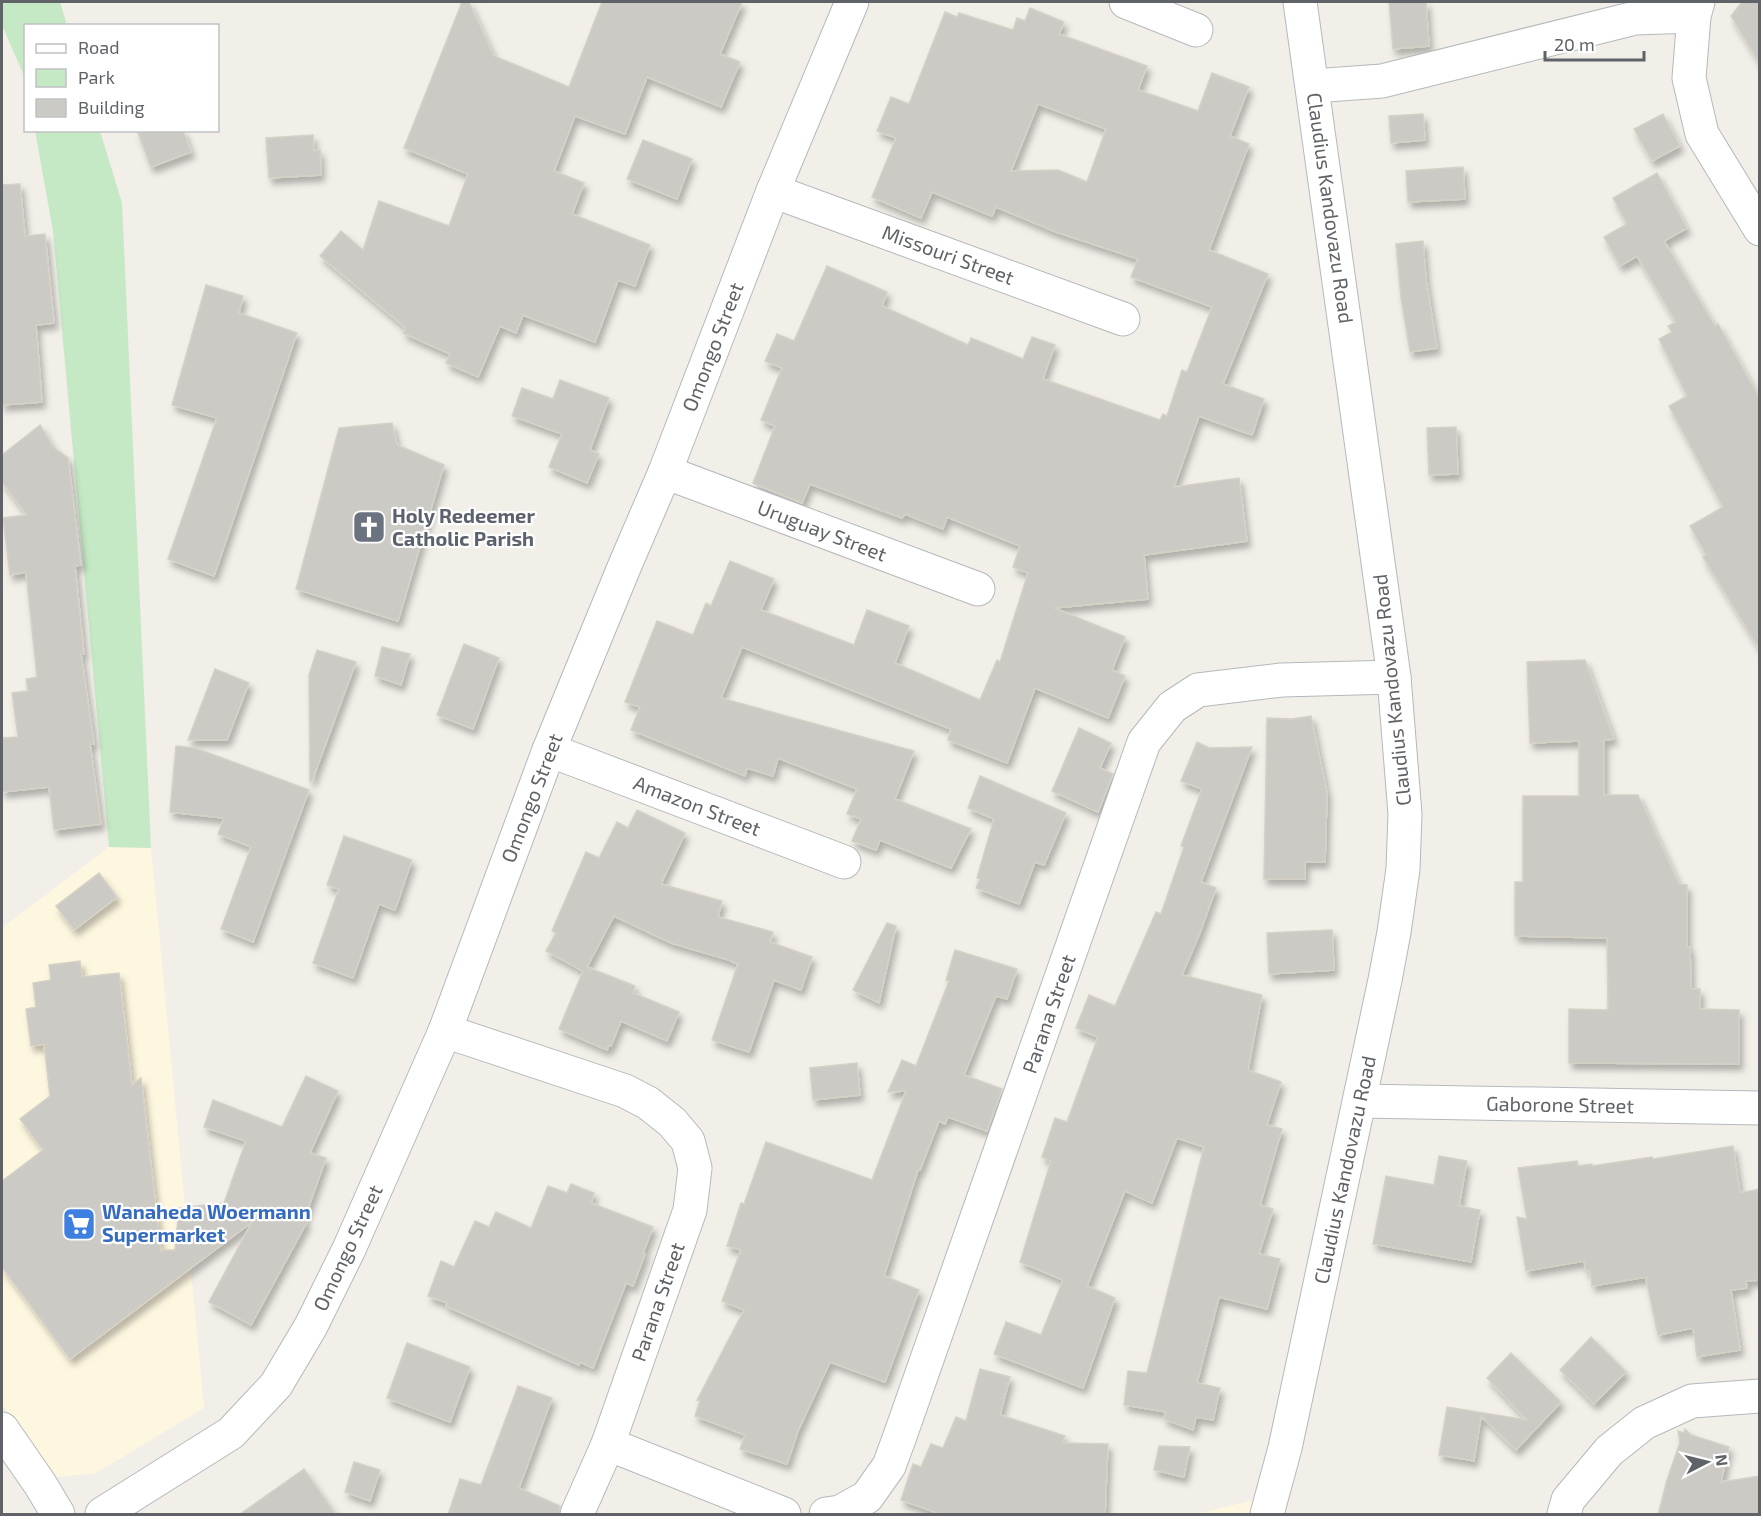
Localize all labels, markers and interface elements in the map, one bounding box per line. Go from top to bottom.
legend [24,24,219,132]
scale bar [1545,24,1644,62]
text: 20 m [1554,33,1595,55]
text: Road [78,36,119,58]
text: Park [78,66,115,88]
street label: Claudius Kandovazu Road [1303,91,1359,325]
text: Building [78,96,145,118]
street label: Missouri Street [879,219,1018,289]
street label: Omongo Street [676,278,748,415]
street label: Uruguay Street [754,494,891,566]
place label: Holy Redeemer Catholic Parish [392,503,535,550]
church icon: Holy Redeemer Catholic Parish [351,509,387,545]
street label: Claudius Kandovazu Road [1367,573,1415,807]
street label: Omongo Street [495,729,567,866]
street label: Amazon Street [630,770,765,840]
street label: Parana Street [1016,951,1080,1076]
street label: Claudius Kandovazu Road [1308,1053,1380,1286]
street label: Gaborone Street [1486,1091,1635,1117]
street label: Omongo Street [307,1180,387,1314]
place label: Wanaheda Woermann Supermarket [102,1199,311,1246]
supermarket icon: Wanaheda Woermann Supermarket [61,1206,97,1242]
street label: Parana Street [625,1239,689,1364]
north arrow [1677,1432,1737,1492]
text: N [1712,1453,1733,1467]

